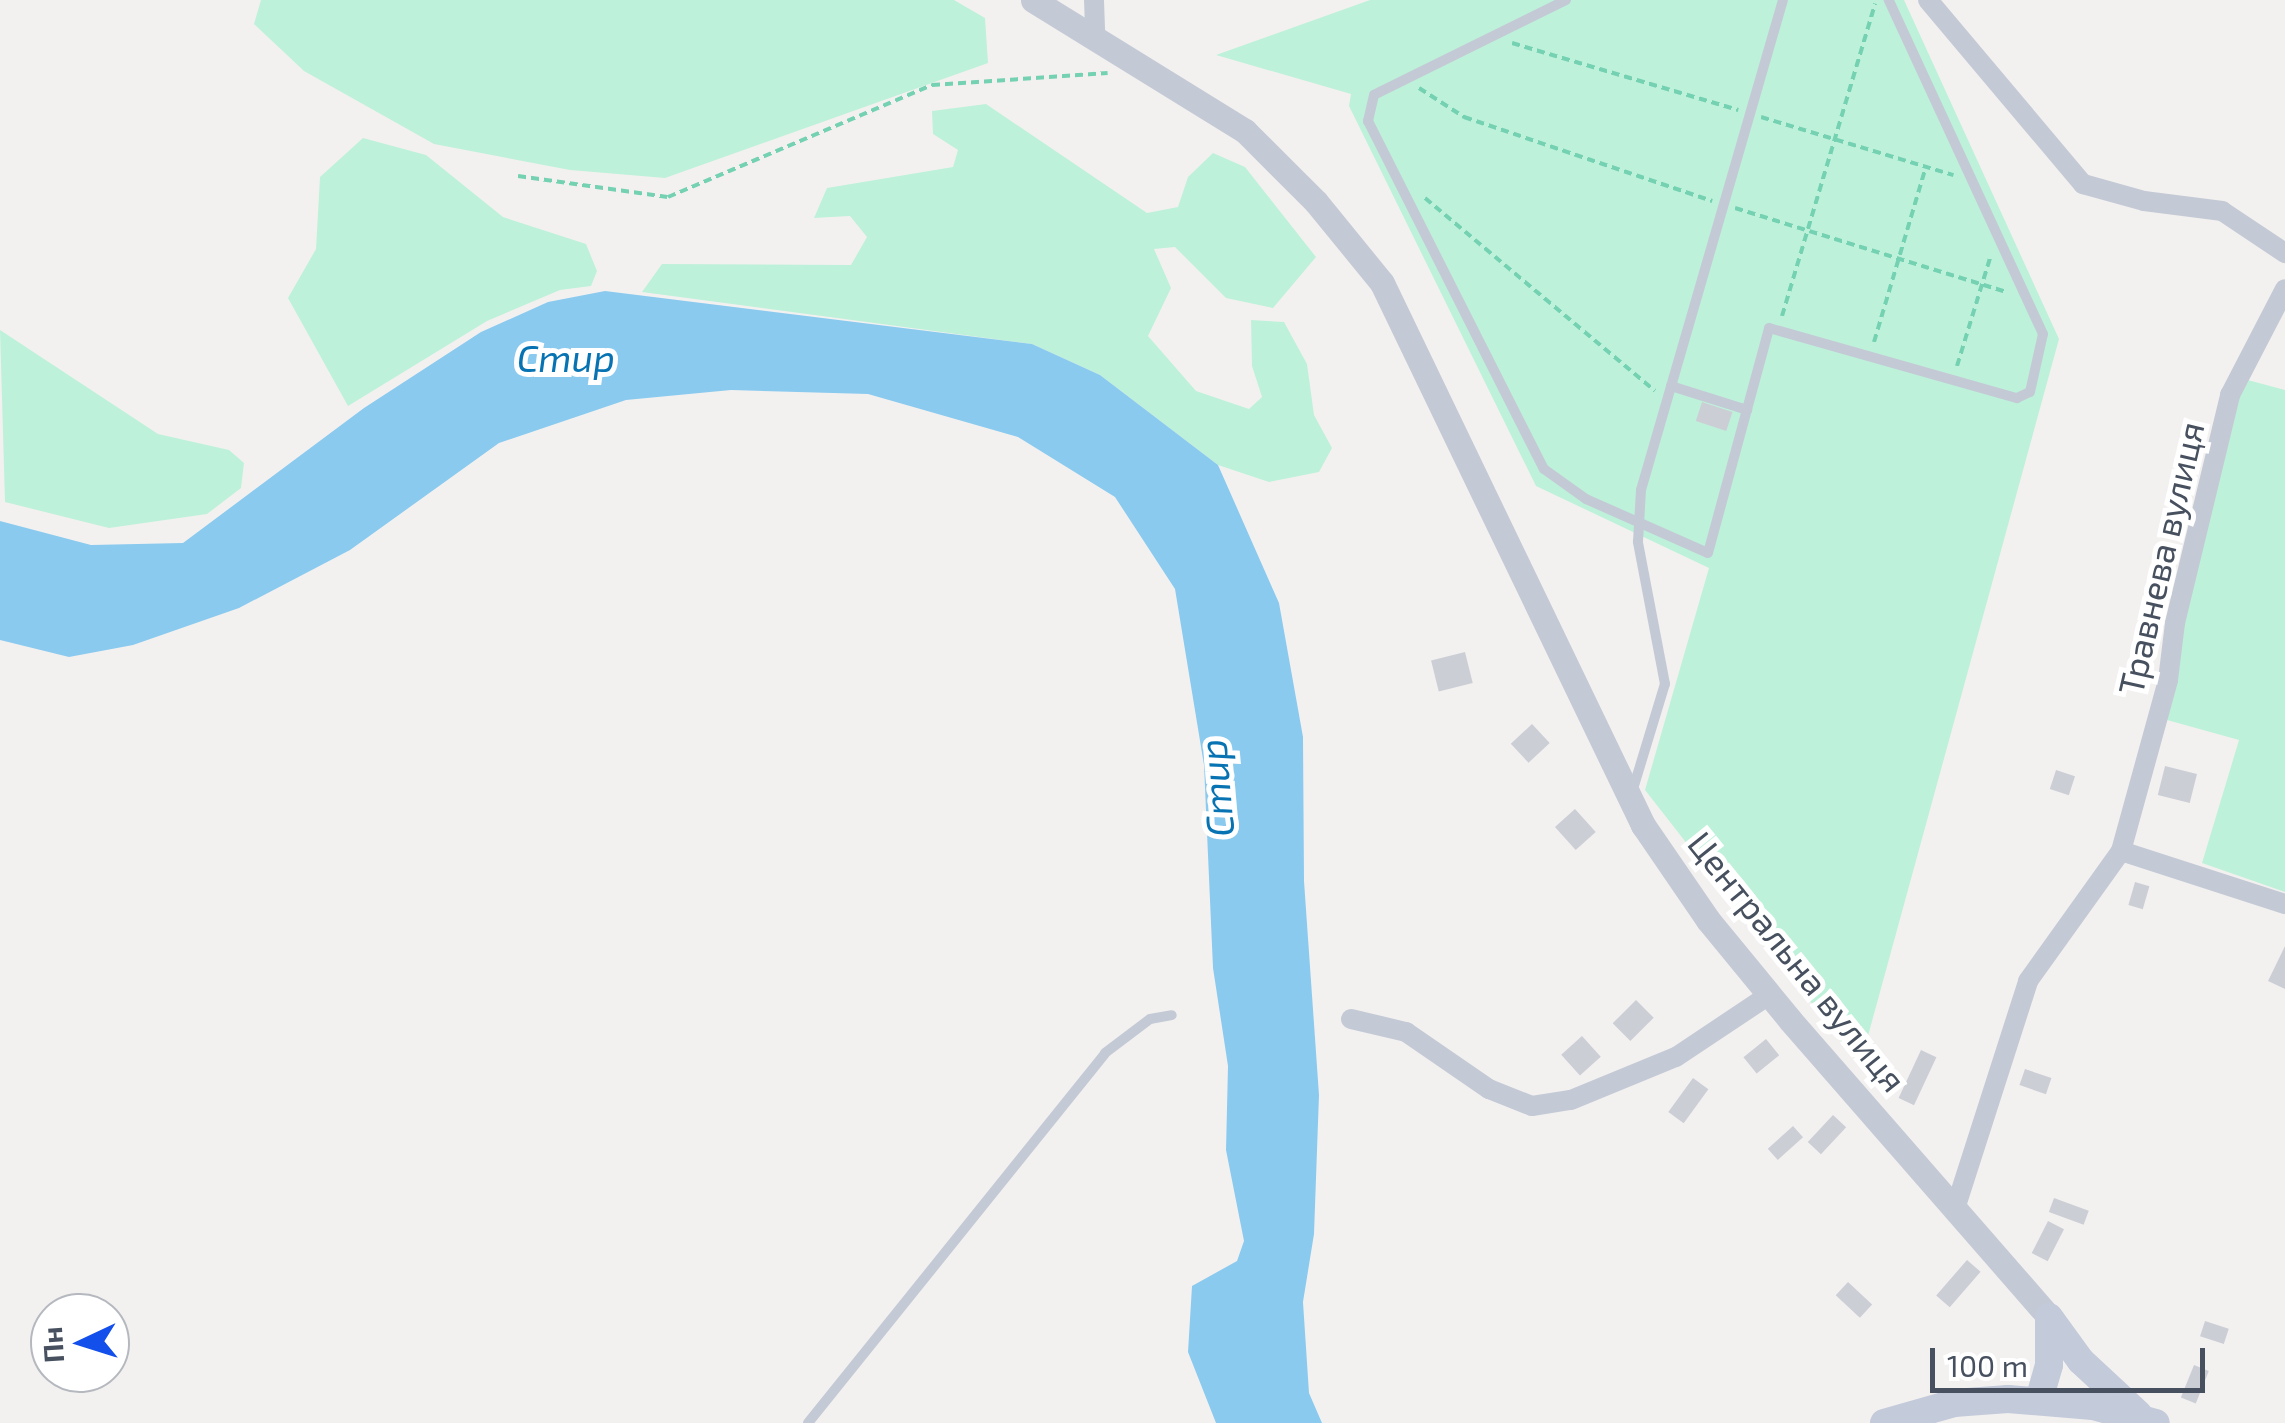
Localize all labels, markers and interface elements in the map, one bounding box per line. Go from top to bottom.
water label: Стир [517,335,615,381]
street label: Травнева вулиця [2108,417,2212,699]
water label: Стир [1189,737,1243,839]
street label: Центральна вулиця [1680,823,1916,1099]
north arrow [30,1293,130,1393]
text: Пн [34,1326,70,1364]
scale bar [1935,1328,2210,1390]
text: 100 m [1947,1347,2028,1383]

